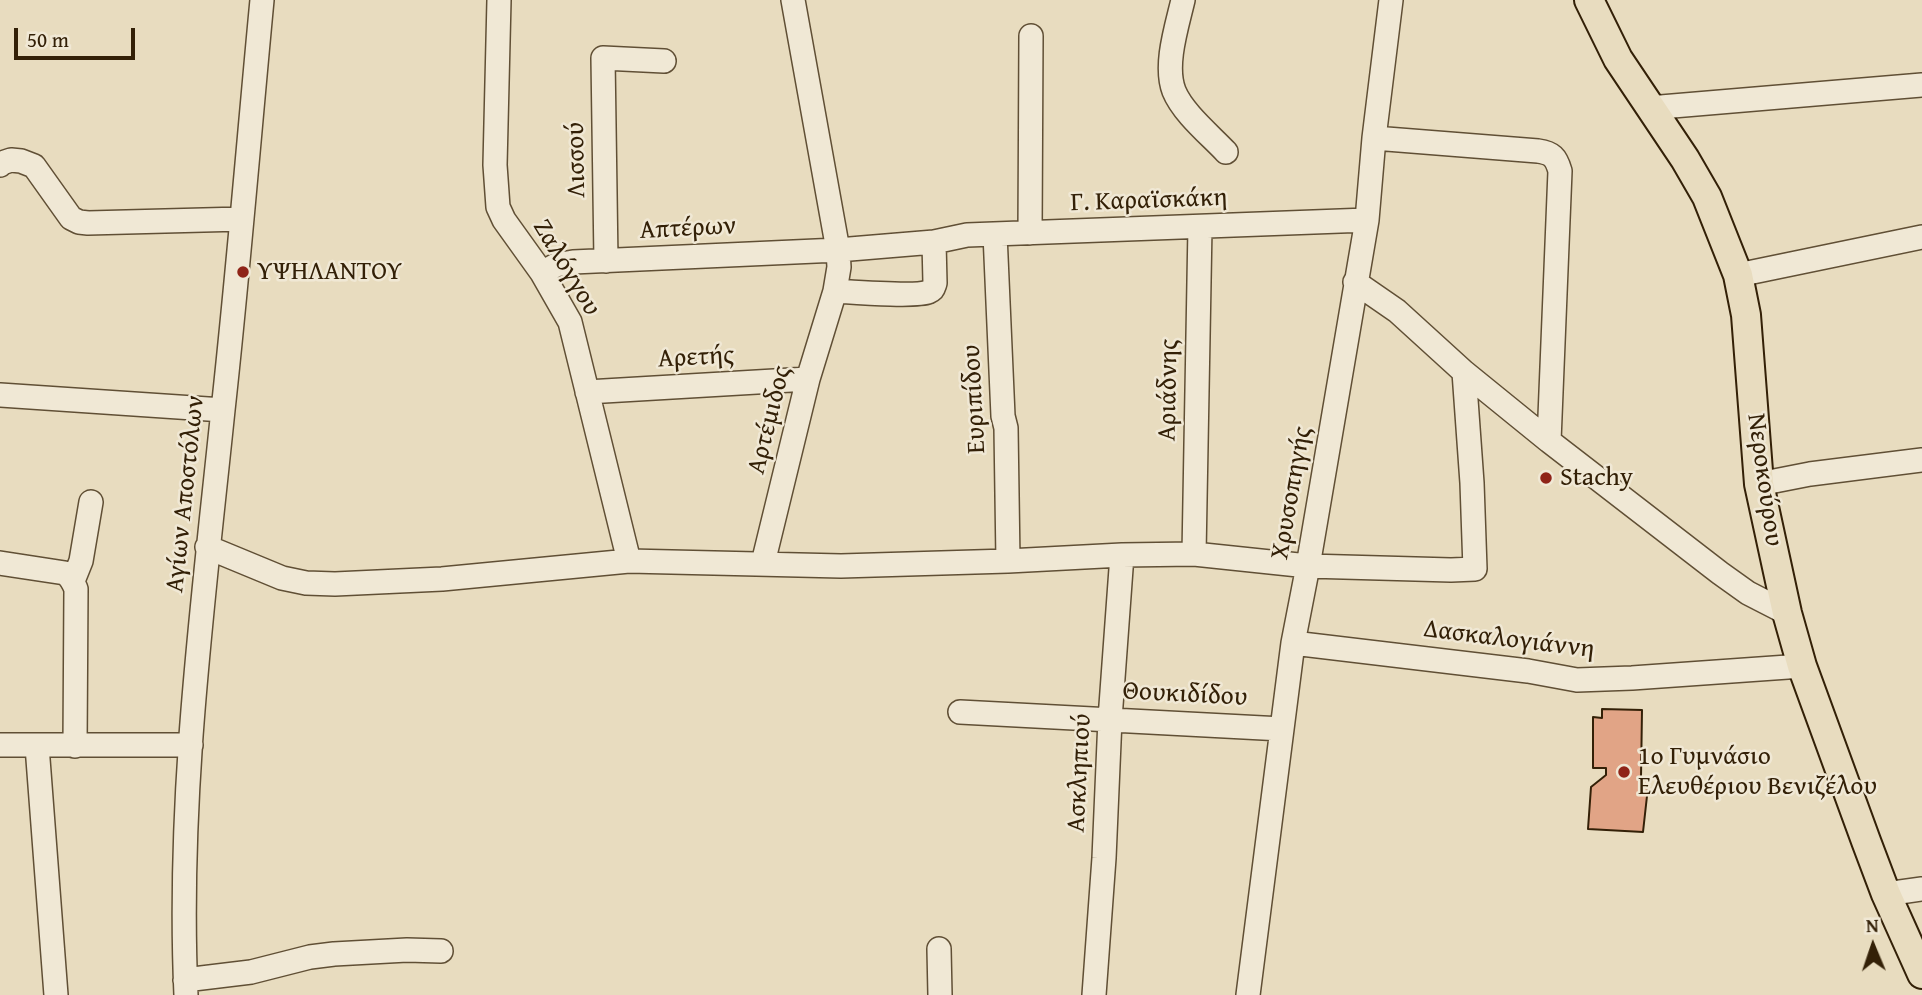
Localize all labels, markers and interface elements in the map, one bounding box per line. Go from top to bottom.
scale bar [18,14,138,58]
text: 50 m [27,24,69,55]
street label: Λισσού [561,122,593,198]
street label: Γ. Καραϊσκάκη [1070,183,1228,219]
street label: Απτέρων [639,211,737,247]
street label: Ζαλόγγου [525,214,607,322]
place label: ΥΨΗΛΑΝΤΟΥ [257,256,402,288]
marker: ΥΨΗΛΑΝΤΟΥ [235,264,251,280]
street label: Αριάδνης [1153,339,1185,441]
street label: Αρετής [657,340,735,376]
street label: Ευριπίδου [957,344,993,454]
street label: Αρτέμιδος [741,363,799,477]
street label: Αγίων Αποστόλων [160,394,212,594]
street label: Νεροκούρου [1739,412,1789,548]
street label: Χρυσοπηγής [1265,424,1319,562]
place label: Stachy [1560,462,1633,494]
marker: Stachy [1538,470,1554,486]
street label: Δασκαλογιάννη [1422,614,1596,666]
street label: Θουκιδίδου [1122,676,1248,714]
street label: Ασκληπιού [1061,713,1099,833]
place label: 1ο Γυμνάσιο Ελευθέριου Βενιζέλου [1638,741,1877,802]
marker: 1ο Γυμνάσιο Ελευθέριου Βενιζέλου [1616,764,1632,780]
north arrow [1838,911,1908,981]
text: N [1865,911,1879,939]

